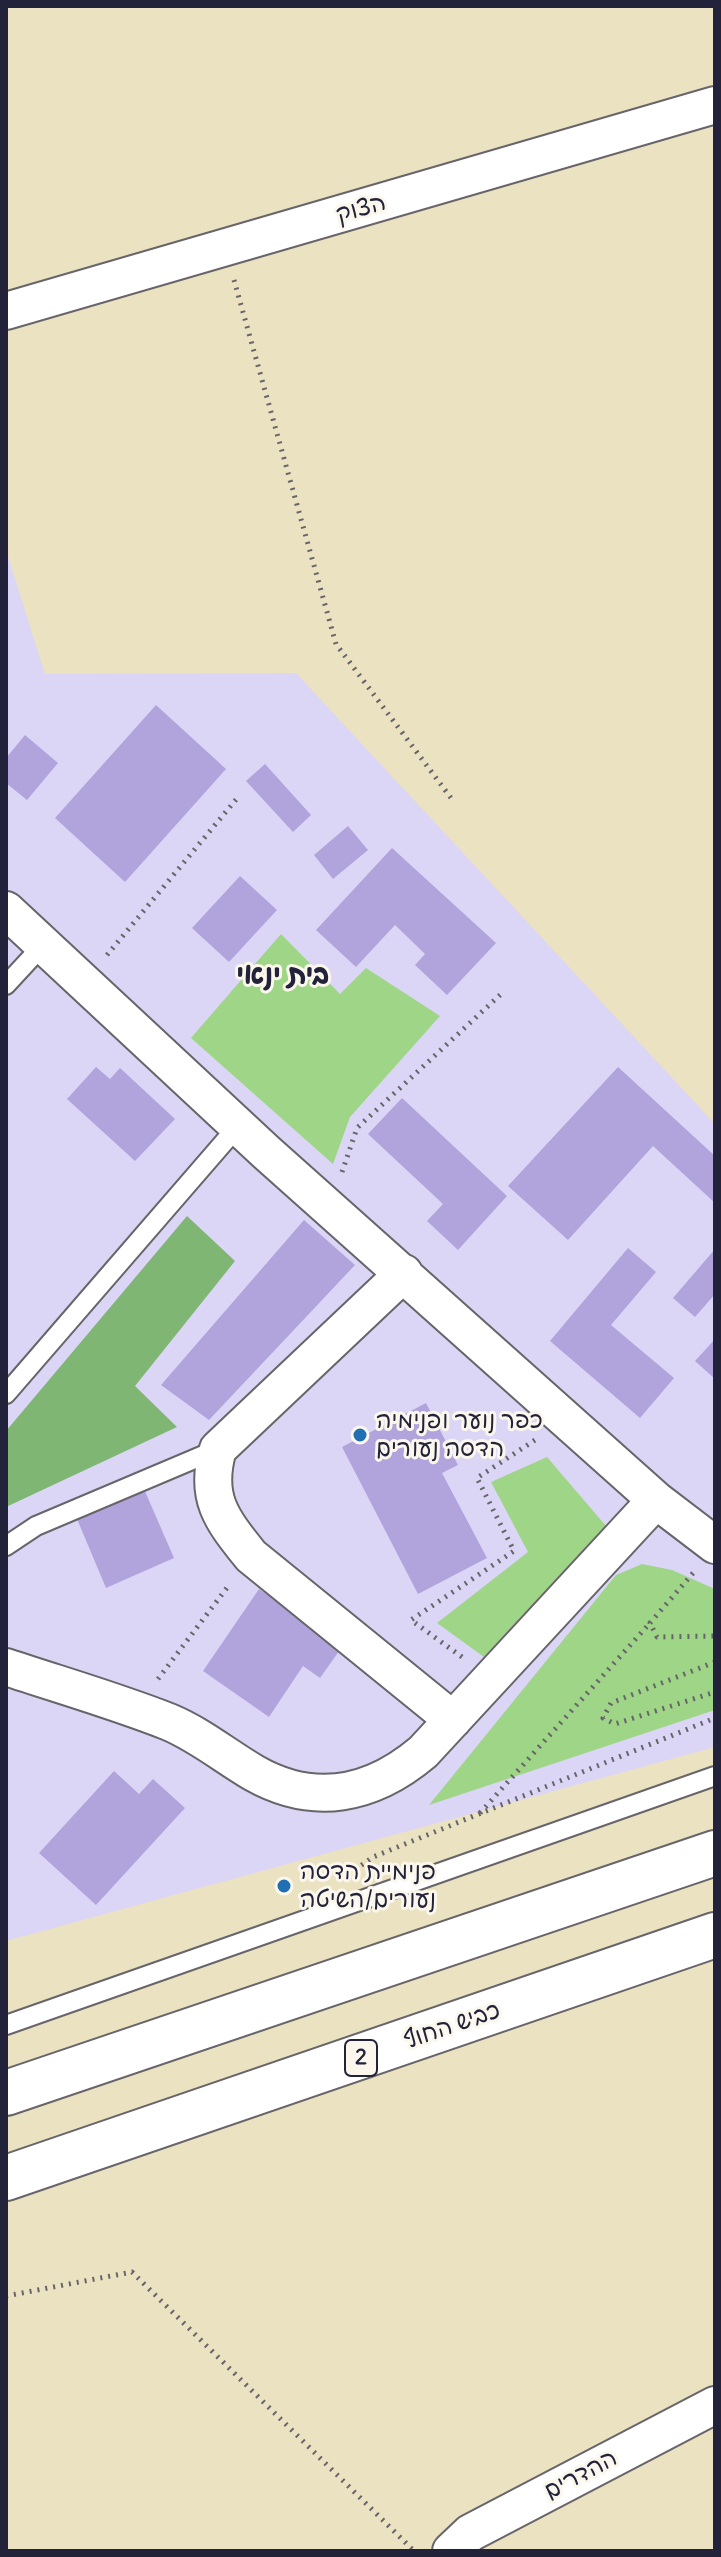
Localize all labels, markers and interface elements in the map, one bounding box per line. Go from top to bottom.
street label: הצוק [333,188,389,230]
district label: בית ינאי [237,959,329,993]
place label: כפר נוער ופנימיה הדסה נעורים [376,1407,543,1463]
marker: כפר נוער ופנימיה הדסה נעורים [351,1426,369,1444]
place label: פנימיית הדסה נעורים/השיטה [300,1858,436,1914]
marker: פנימיית הדסה נעורים/השיטה [275,1877,293,1895]
street label: כביש החוף [400,1996,504,2056]
road number: 2 [345,2040,377,2076]
street label: ההדרים [540,2444,622,2506]

